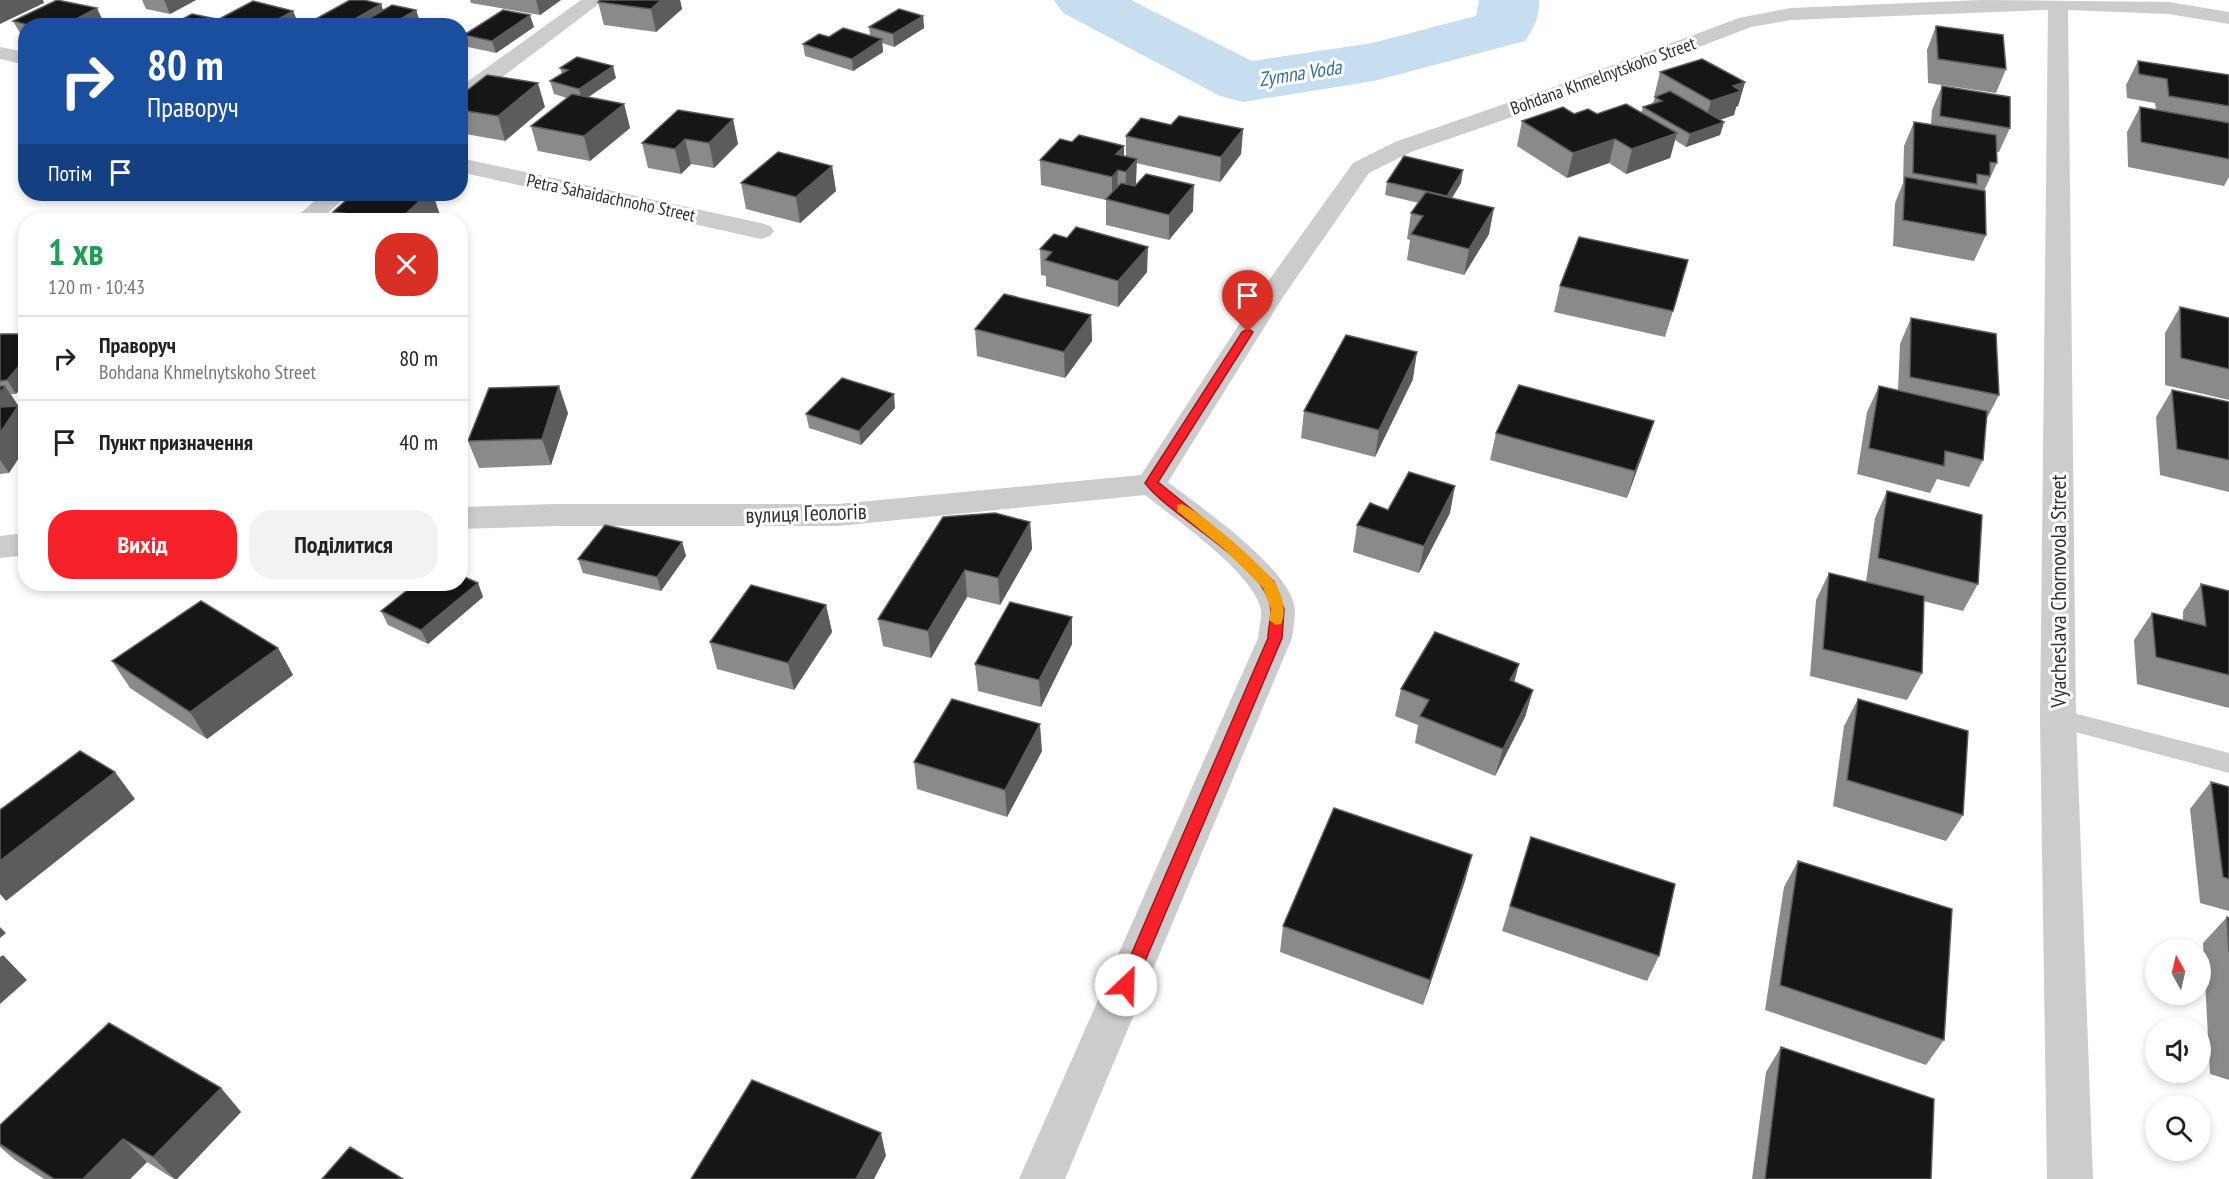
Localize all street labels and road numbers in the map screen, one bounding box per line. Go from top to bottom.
street label: Bohdana Khmelnytskoho Street [1507,31,1699,120]
street label: Petra Sahaidachnoho Street [525,168,697,227]
street label: Vyacheslava Chornovola Street [2044,474,2072,709]
street label: вулиця Геологів [745,497,867,529]

